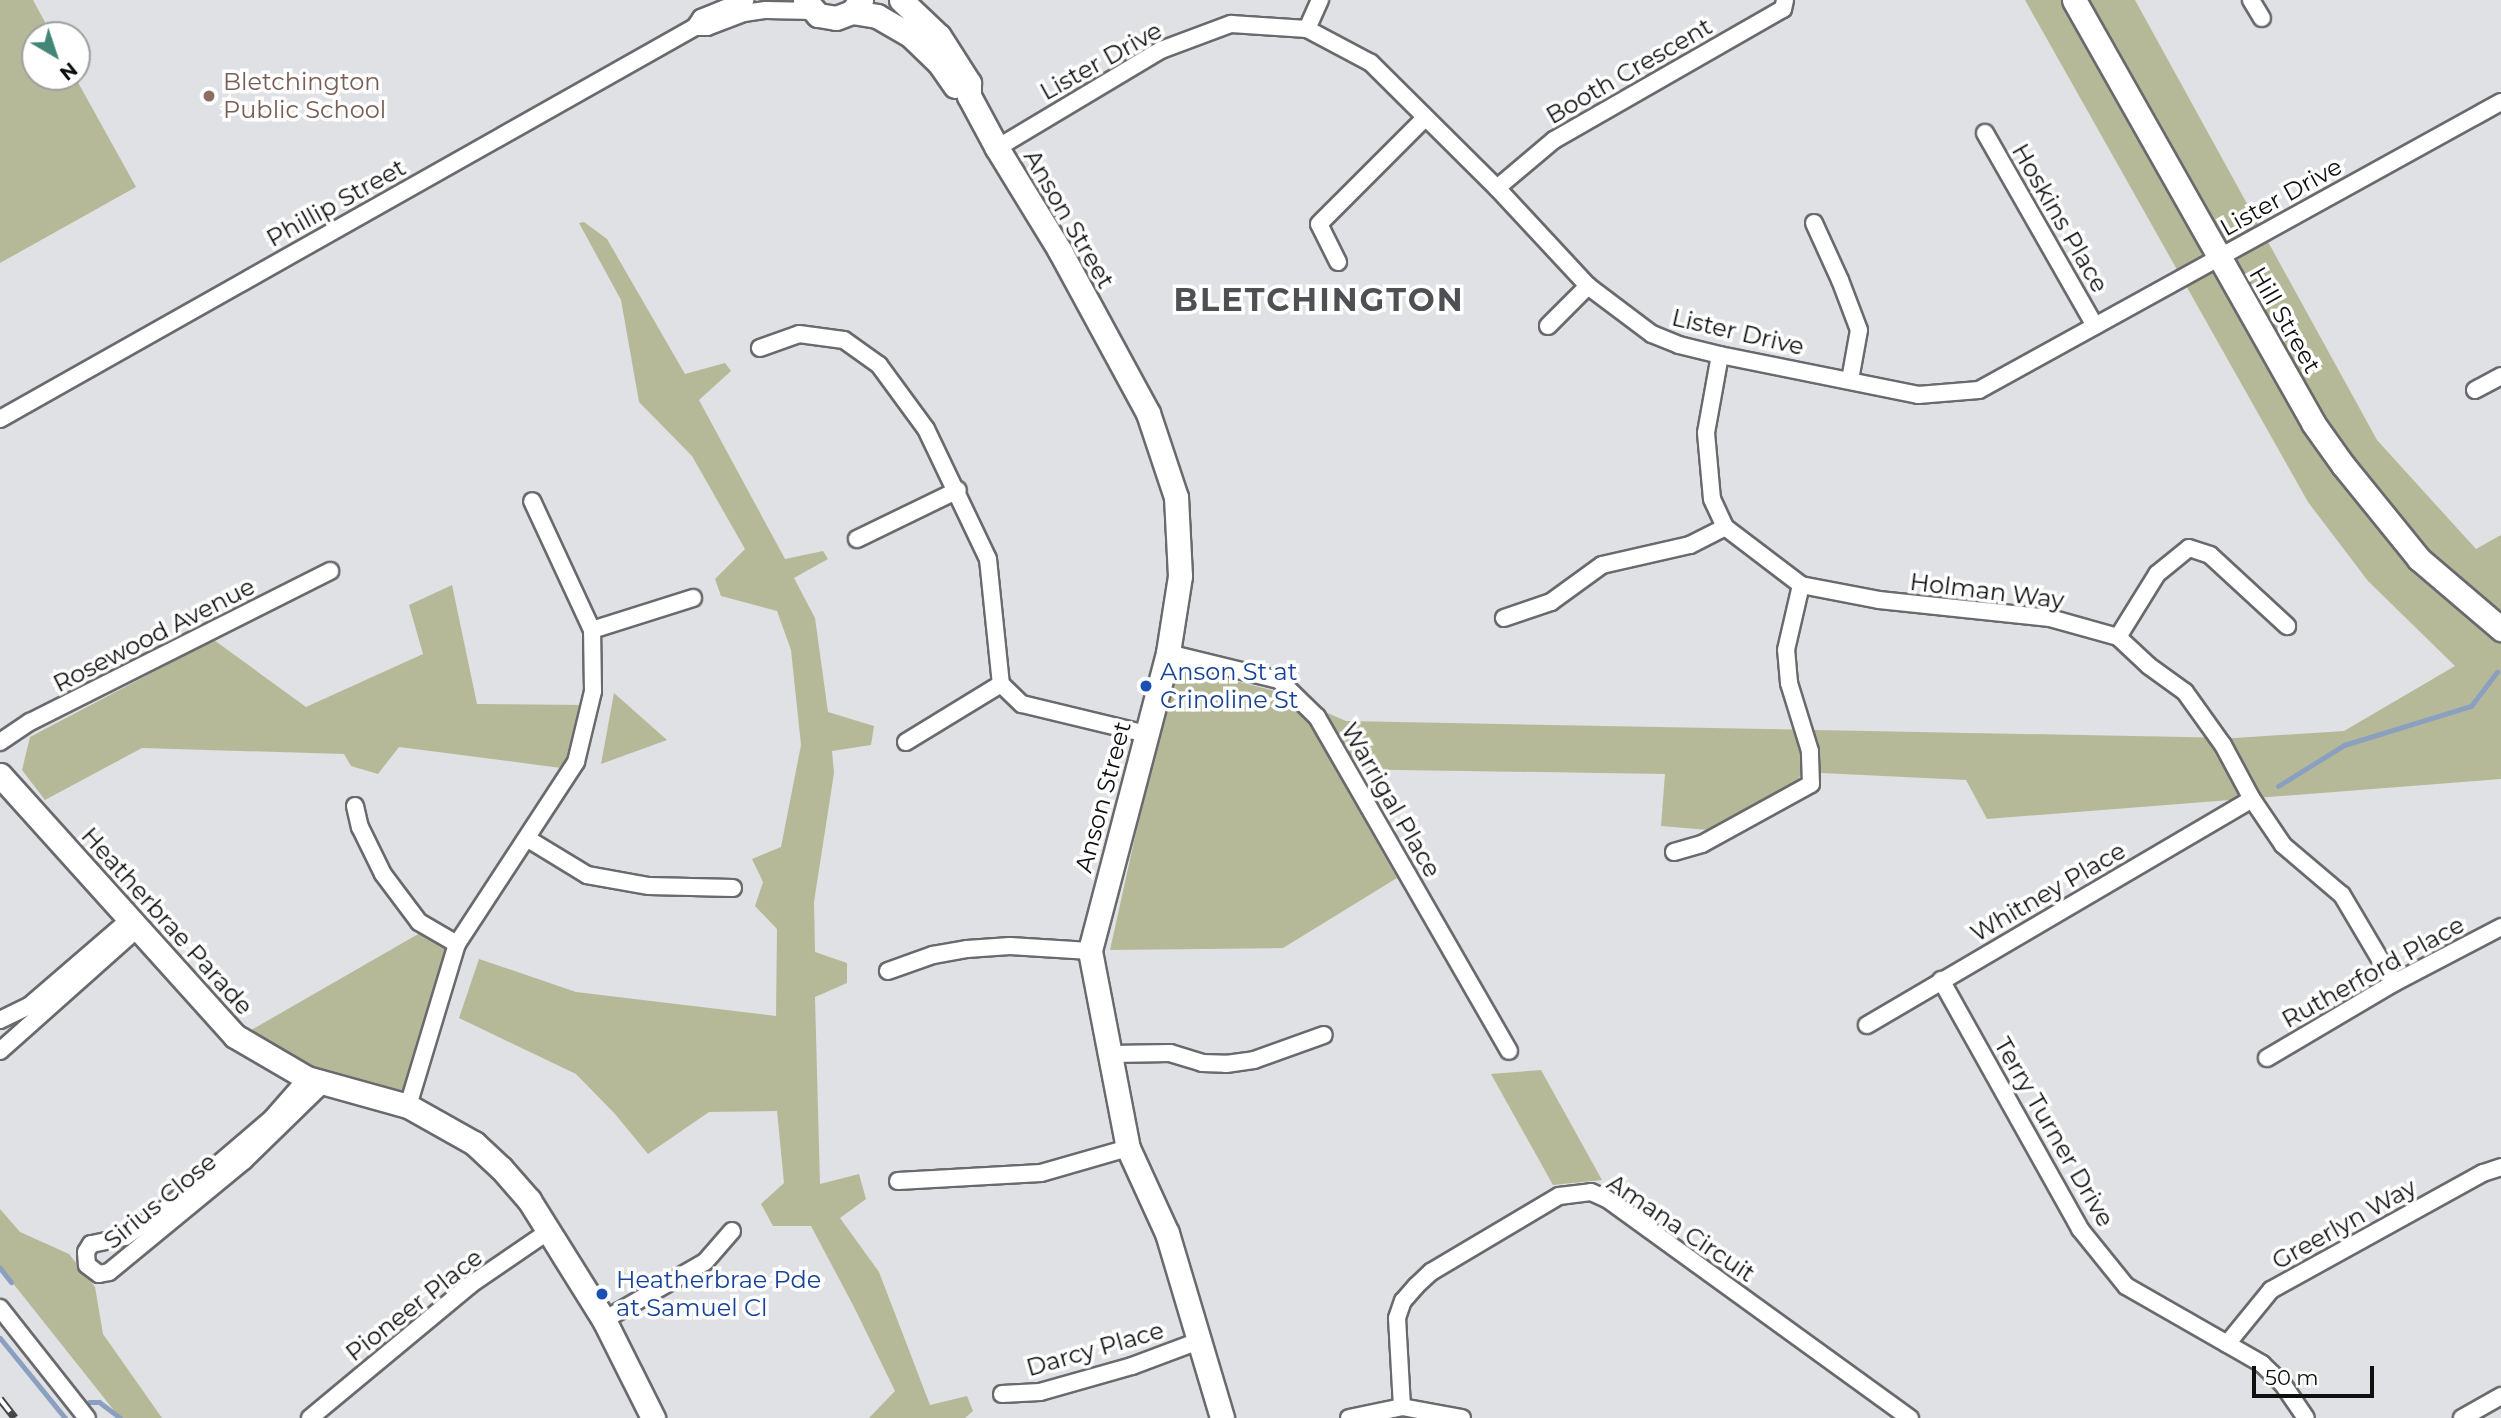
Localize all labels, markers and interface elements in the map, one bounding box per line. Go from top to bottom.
street label: Booth Crescent [1541,12,1717,130]
street label: Lister Drive [1035,16,1167,106]
north arrow [21,21,91,91]
text: N [55,57,81,85]
place label: Bletchington Public School [223,68,386,124]
marker: Bletchington Public School [201,88,217,104]
street label: Hoskins Place [2006,139,2114,297]
street label: Anson Street [1018,145,1120,293]
street label: Lister Drive [2215,152,2347,242]
street label: Phillip Street [261,153,411,253]
street label: Hill Street [2243,262,2327,378]
district label: BLETCHINGTON [1175,281,1463,319]
street label: Lister Drive [1669,303,1807,361]
street label: Holman Way [1908,567,2066,615]
street label: Rosewood Avenue [48,572,260,698]
place label: Anson St at Crinoline St [1160,658,1299,714]
marker: Anson St at Crinoline St [1138,678,1154,694]
street label: Anson Street [1069,718,1137,876]
street label: Warrigal Place [1335,718,1447,882]
street label: Heatherbrae Parade [75,821,259,1021]
street label: Whitney Place [1965,836,2131,948]
street label: Rutherford Place [2277,910,2469,1034]
street label: Terry Turner Drive [1988,1032,2120,1232]
street label: Sirius Close [98,1147,222,1255]
street label: Amana Circuit [1602,1168,1760,1288]
street label: Greerlyn Way [2267,1173,2421,1275]
street label: Pioneer Place [340,1243,488,1367]
place label: Heatherbrae Pde at Samuel Cl [616,1266,821,1322]
marker: Heatherbrae Pde at Samuel Cl [594,1286,610,1302]
street label: Darcy Place [1023,1316,1167,1382]
scale bar [2256,1352,2378,1396]
text: 50 m [2265,1365,2319,1390]

